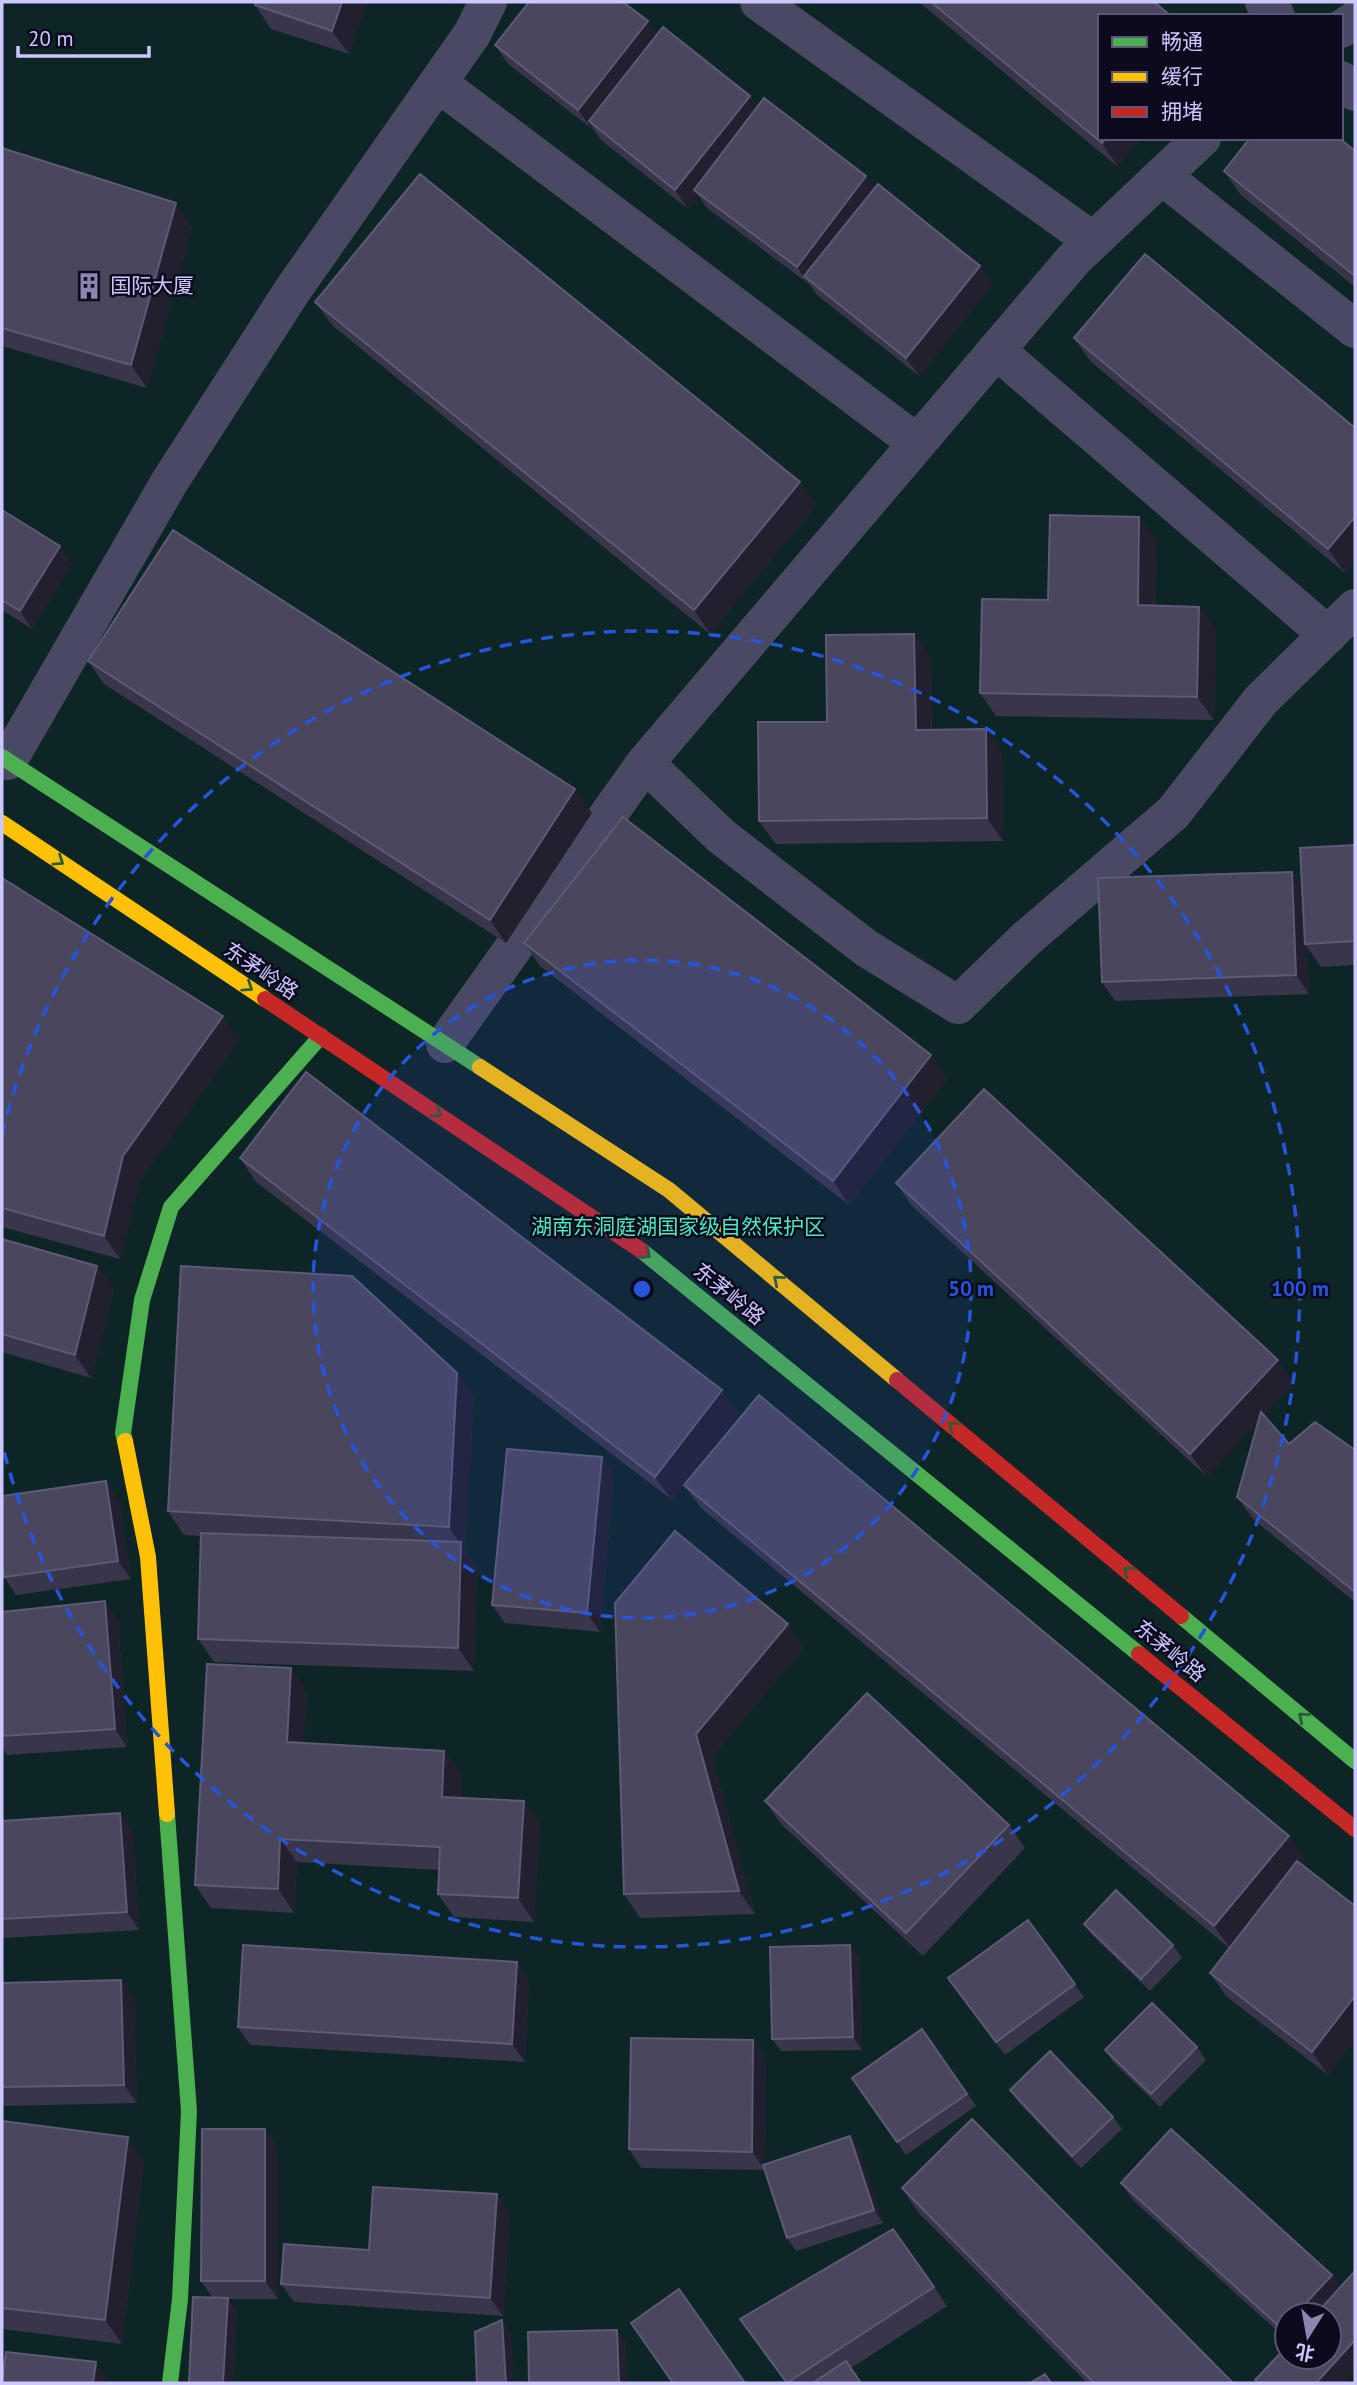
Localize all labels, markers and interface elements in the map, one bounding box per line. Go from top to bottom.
scale bar [18,14,149,58]
legend [1098,14,1343,140]
text: 20 m [28,25,74,52]
text: 畅通 [1161,28,1203,55]
text: 缓行 [1161,63,1203,90]
text: 拥堵 [1161,98,1203,125]
building icon: 国际大厦 [74,271,104,301]
place label: 国际大厦 [110,272,194,299]
one-way arrow [51,852,64,865]
street label: 东茅岭路 [219,936,304,1005]
one-way arrow [240,979,253,991]
one-way arrow [429,1105,442,1117]
park label: 湖南东洞庭湖国家级自然保护区 [531,1213,825,1240]
one-way arrow [638,1245,651,1258]
street label: 东茅岭路 [688,1257,770,1331]
text: 50 m [948,1275,994,1302]
text: 100 m [1271,1275,1329,1302]
one-way arrow [773,1276,786,1289]
centre of rings [630,1277,654,1301]
one-way arrow [948,1422,961,1434]
one-way arrow [1123,1567,1135,1580]
street label: 东茅岭路 [1129,1614,1211,1688]
one-way arrow [1298,1713,1311,1725]
north arrow [1273,2301,1343,2371]
text: 北 [1293,2339,1316,2366]

